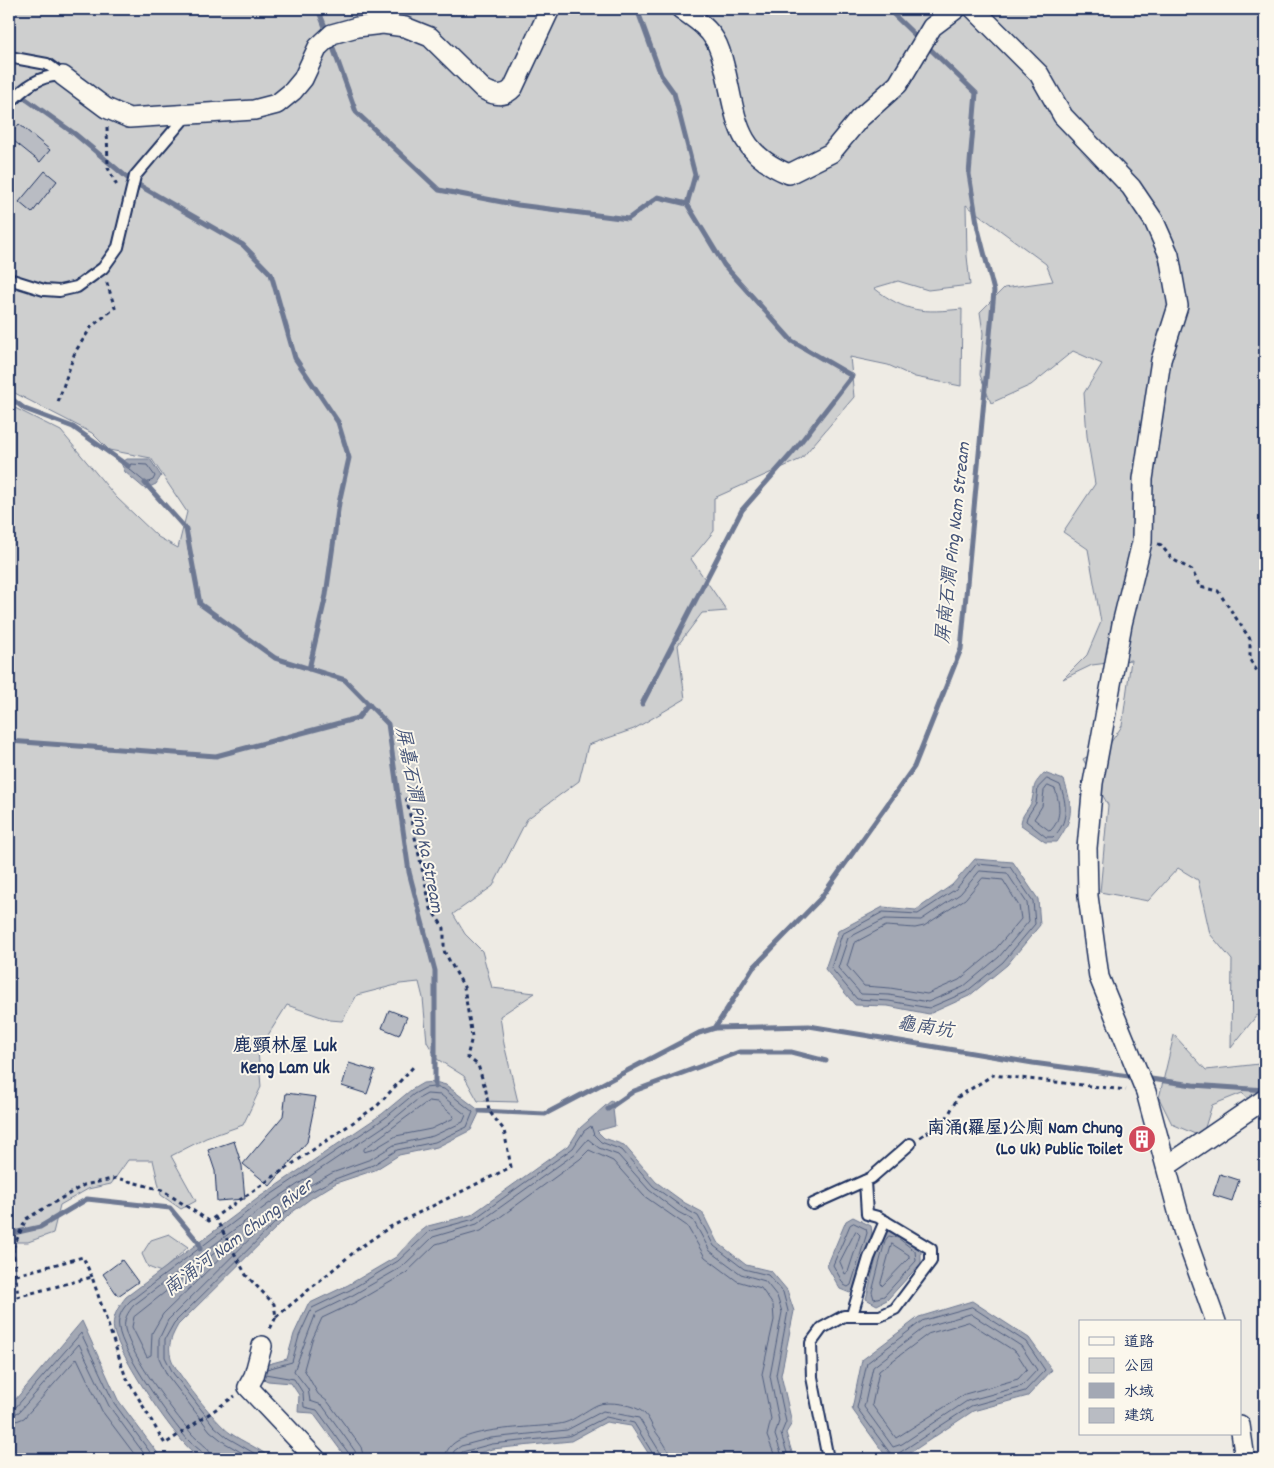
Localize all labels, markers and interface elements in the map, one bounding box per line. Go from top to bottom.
water label: 屏南石澗 Ping Nam Stream [931,440,979,645]
water label: 屏嘉石澗 Ping Ka Stream [387,725,449,916]
water label: 龜南坑 [895,1011,957,1047]
district label: 鹿頸林屋 Luk Keng Lam Uk [233,1034,337,1083]
place label: 南涌(羅屋)公廁 Nam Chung (Lo Uk) Public Toilet [927,1117,1123,1163]
building icon: 南涌(羅屋)公廁 Nam Chung (Lo Uk) Public Toilet [1127,1124,1157,1154]
water label: 南涌河 Nam Chung River [159,1173,321,1304]
legend [1079,1320,1242,1436]
text: 道路 [1124,1332,1154,1354]
text: 公园 [1124,1356,1154,1378]
text: 水域 [1124,1382,1154,1404]
text: 建筑 [1124,1406,1154,1428]

